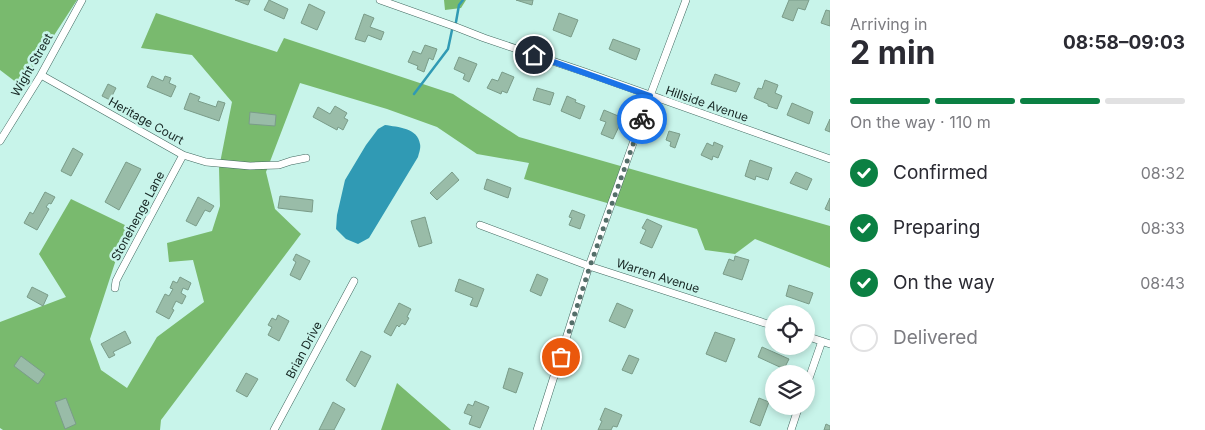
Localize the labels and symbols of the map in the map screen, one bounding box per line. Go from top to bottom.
street label: Wight Street [7,30,56,99]
pin [513,34,555,76]
street label: Hillside Avenue [664,82,751,125]
street label: Heritage Court [106,94,187,147]
courier [617,94,667,144]
street label: Stonehenge Lane [108,168,167,263]
street label: Warren Avenue [615,255,702,296]
street label: Brian Drive [282,319,325,381]
pin [540,336,582,378]

